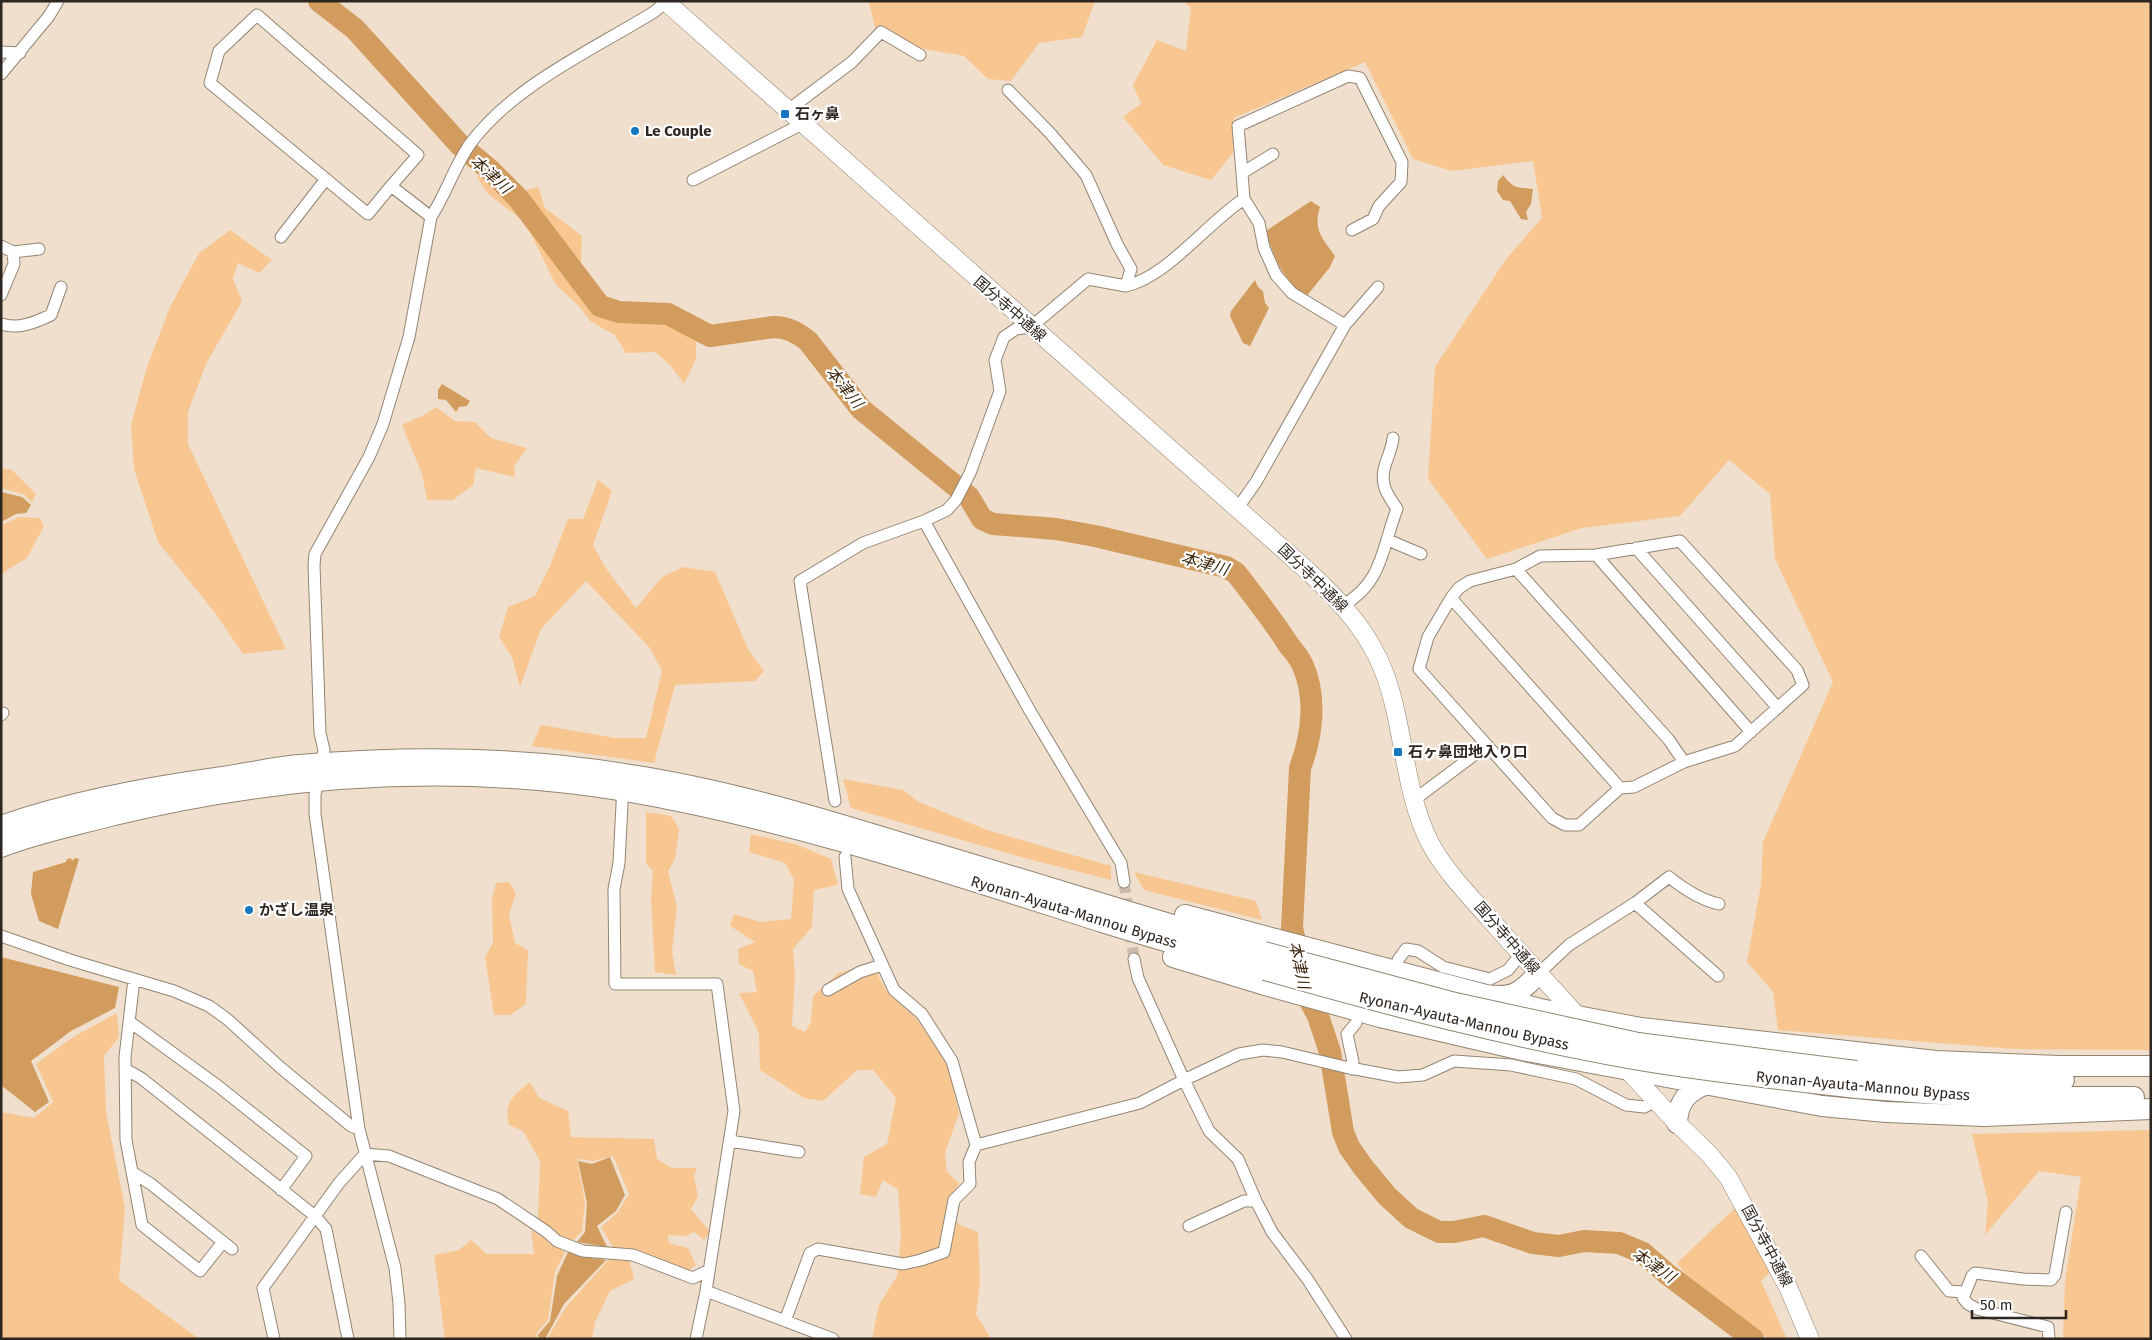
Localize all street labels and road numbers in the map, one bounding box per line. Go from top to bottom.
street label: 国分寺中通線 [970,273,1050,345]
street label: 国分寺中通線 [1274,540,1352,616]
street label: Ryonan-Ayauta-Mannou Bypass [969,872,1179,952]
street label: 国分寺中通線 [1471,898,1543,978]
street label: Ryonan-Ayauta-Mannou Bypass [1357,988,1571,1054]
street label: Ryonan-Ayauta-Mannou Bypass [1755,1068,1971,1104]
street label: 国分寺中通線 [1738,1202,1796,1290]

